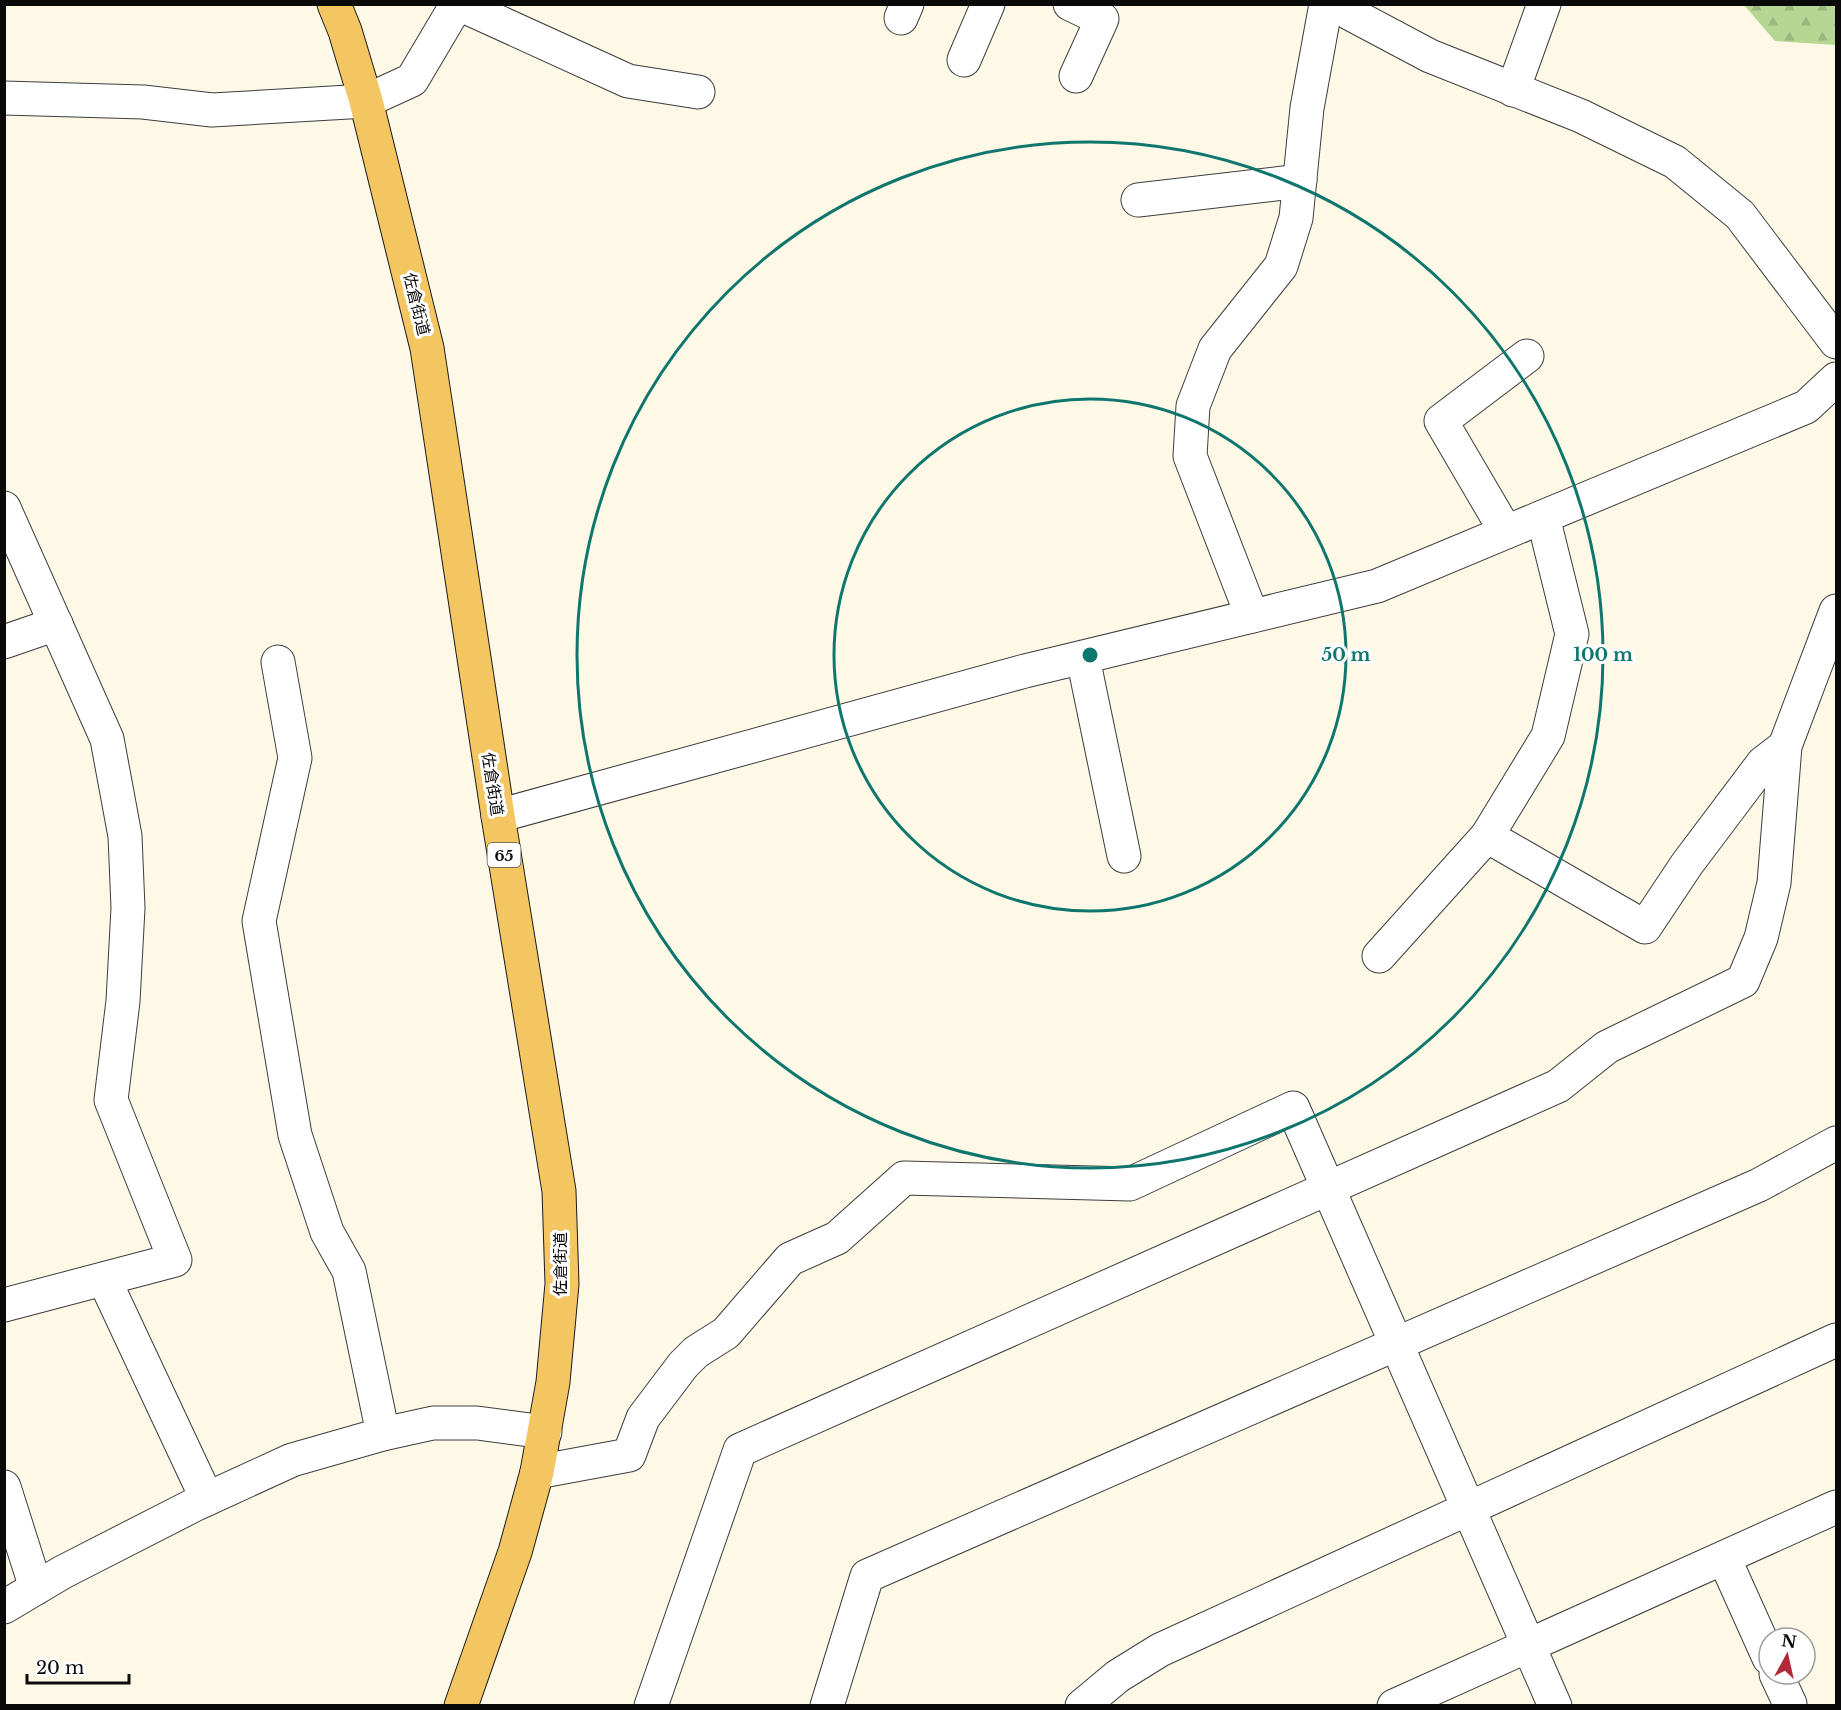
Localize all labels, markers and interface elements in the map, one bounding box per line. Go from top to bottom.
street label: 佐倉街道 [400,271,434,337]
text: 50 m [1322,644,1371,666]
text: 100 m [1573,644,1633,666]
centre of rings [1080,645,1100,665]
street label: 佐倉街道 [478,751,508,817]
road number: 65 [488,843,520,867]
street label: 佐倉街道 [550,1232,570,1296]
north arrow [1757,1626,1817,1686]
text: N [1780,1630,1798,1652]
scale bar [27,1647,129,1685]
text: 20 m [36,1657,84,1679]

